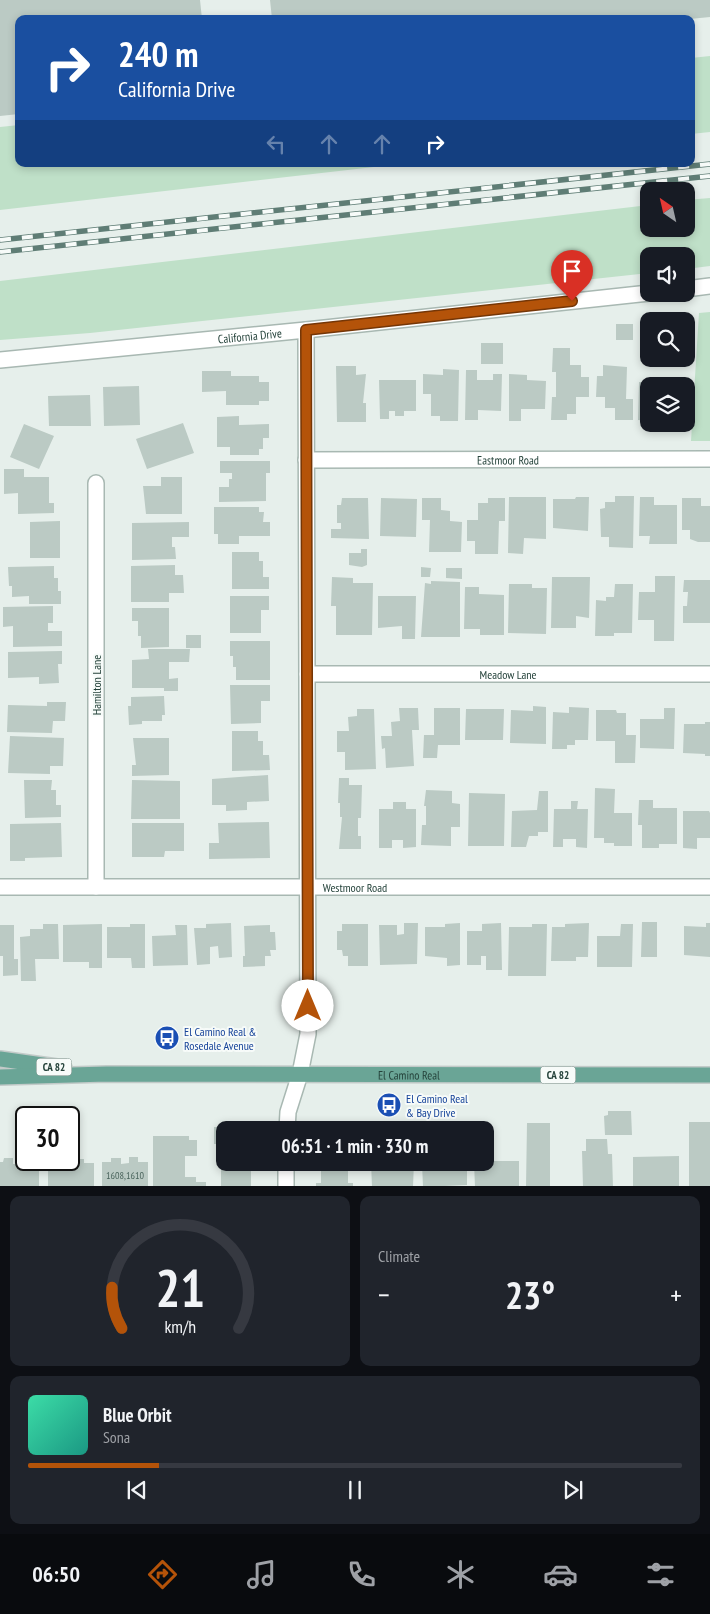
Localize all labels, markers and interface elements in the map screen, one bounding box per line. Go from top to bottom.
text: 240 m [118,31,199,77]
icon: right [35,35,100,100]
text: California Drive [118,75,235,103]
icon: left [262,130,290,158]
icon: ahead [315,130,343,158]
icon: ahead [368,130,396,158]
icon: right [421,130,449,158]
north arrow [640,182,695,238]
map controls [640,182,695,432]
button: sound [640,247,695,302]
pin [551,250,593,301]
icon: arrive [558,257,586,285]
button: search [640,312,695,367]
street label: California Drive [217,325,282,346]
button: layers [640,377,695,432]
street label: Eastmoor Road [477,452,539,467]
street label: Hamilton Lane [89,655,104,715]
street label: Meadow Lane [480,667,537,682]
street label: Westmoor Road [323,880,387,895]
position arrow [281,979,333,1031]
place label: El Camino Real & Rosedale Avenue [184,1024,256,1053]
bus stop icon: El Camino Real & Rosedale Avenue [154,1025,180,1051]
road number: CA 82 [36,1058,72,1076]
road number: CA 82 [540,1066,576,1084]
street label: El Camino Real [378,1067,440,1082]
place label: El Camino Real & Bay Drive [406,1091,468,1120]
bus stop icon: El Camino Real & Bay Drive [376,1092,402,1118]
speed limit sign: 30 [15,1106,80,1171]
text: 06:51 · 1 min · 330 m [282,1134,428,1158]
house number: 1608,1610 [106,1169,144,1182]
text: Climate [378,1246,420,1266]
text: 21 [155,1254,205,1321]
text: 23° [505,1270,555,1319]
text: − [378,1276,390,1313]
text: + [670,1276,682,1313]
text: km/h [164,1315,196,1338]
text: Blue Orbit [103,1403,172,1427]
text: Sona [103,1427,130,1447]
icon: previous [123,1476,151,1504]
icon: pause [341,1476,369,1504]
icon: next [559,1476,587,1504]
icon: directions [145,1557,180,1592]
icon: music [244,1557,279,1592]
icon: phone [344,1557,379,1592]
icon: climate [443,1557,478,1592]
icon: car [543,1557,578,1592]
icon: filters [643,1557,678,1592]
text: 06:50 [32,1560,80,1588]

